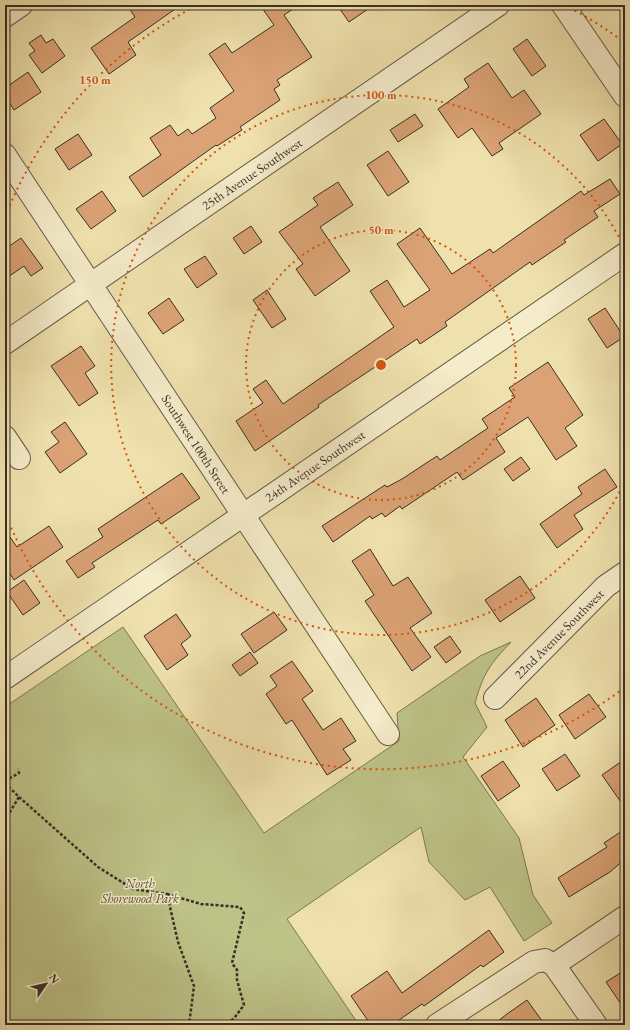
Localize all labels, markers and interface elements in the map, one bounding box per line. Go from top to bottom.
text: 150 m [79,72,111,88]
text: 100 m [365,87,397,103]
street label: 25th Avenue Southwest [199,134,305,214]
text: 50 m [368,222,394,238]
centre of rings [374,358,388,372]
street label: Southwest 100th Street [158,391,234,497]
street label: 24th Avenue Southwest [262,426,368,506]
street label: 22nd Avenue Southwest [511,586,607,682]
park label: North Shorewood Park [100,875,179,907]
north arrow [26,964,66,1004]
text: N [46,971,63,986]

